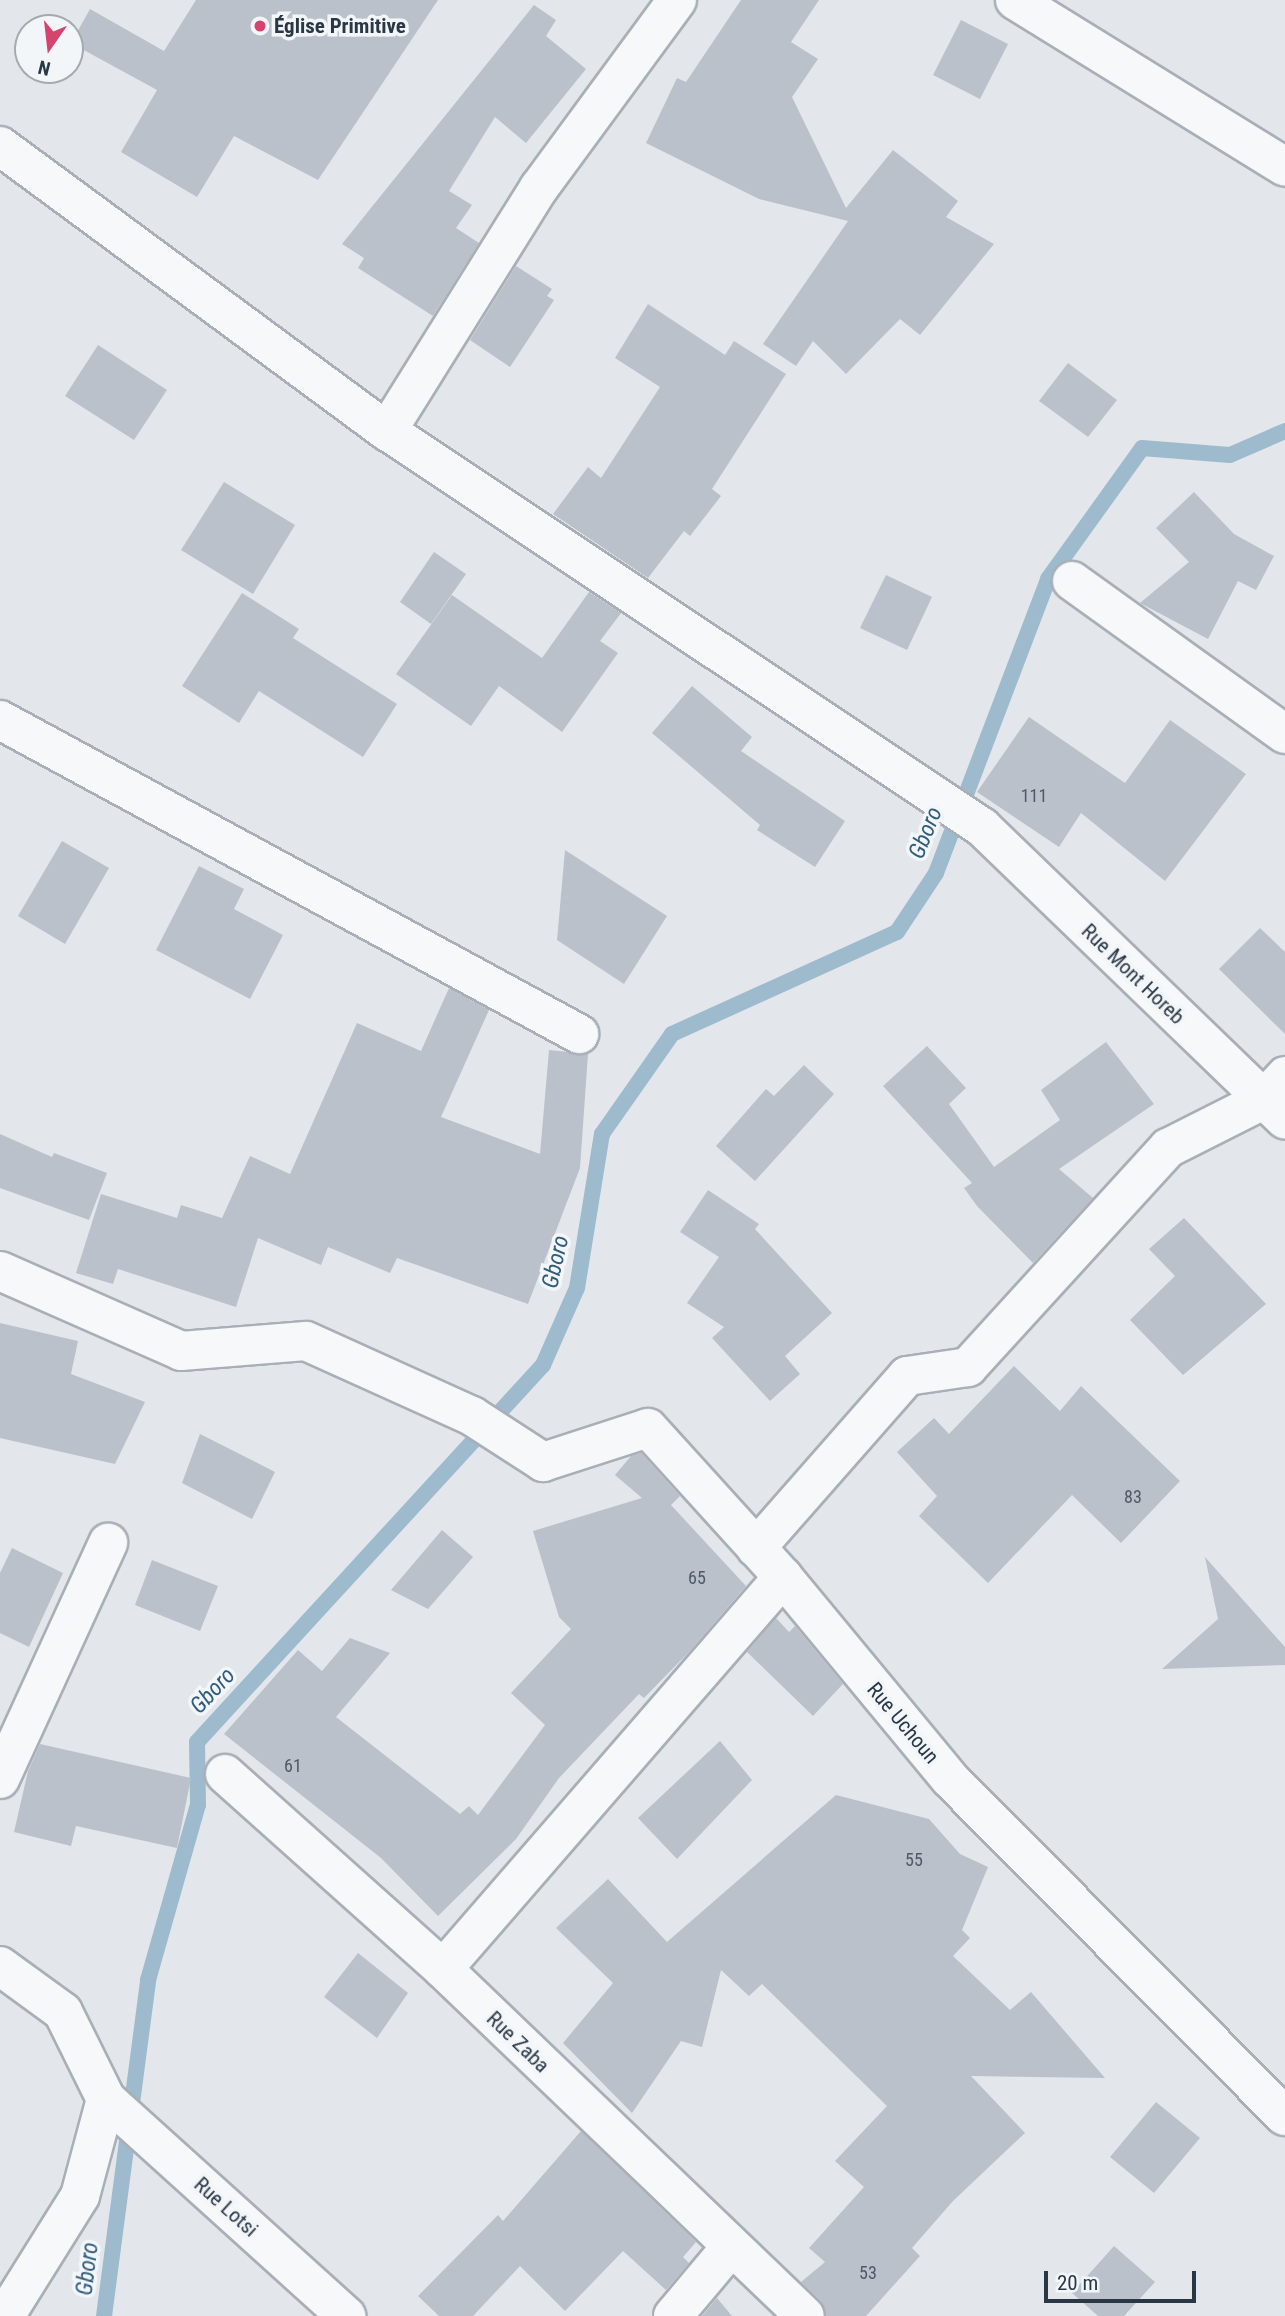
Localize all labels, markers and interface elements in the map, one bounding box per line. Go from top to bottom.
place label: Église Primitive [274,13,406,39]
north arrow [14,14,84,84]
marker: Église Primitive [252,18,268,34]
text: N [36,55,53,80]
house number: 111 [1021,785,1047,807]
water label: Gboro [903,803,949,863]
street label: Rue Mont Horeb [1076,919,1190,1029]
water label: Gboro [537,1233,575,1291]
house number: 83 [1124,1486,1142,1508]
house number: 65 [688,1567,706,1589]
water label: Gboro [185,1662,241,1720]
street label: Rue Uchoun [862,1677,944,1769]
house number: 61 [284,1755,302,1777]
house number: 55 [905,1849,923,1871]
street label: Rue Zaba [481,2006,555,2078]
street label: Rue Lotsi [189,2172,263,2242]
water label: Gboro [71,2241,105,2297]
scale bar [1047,2256,1199,2300]
house number: 53 [859,2262,877,2284]
text: 20 m [1057,2271,1098,2295]

